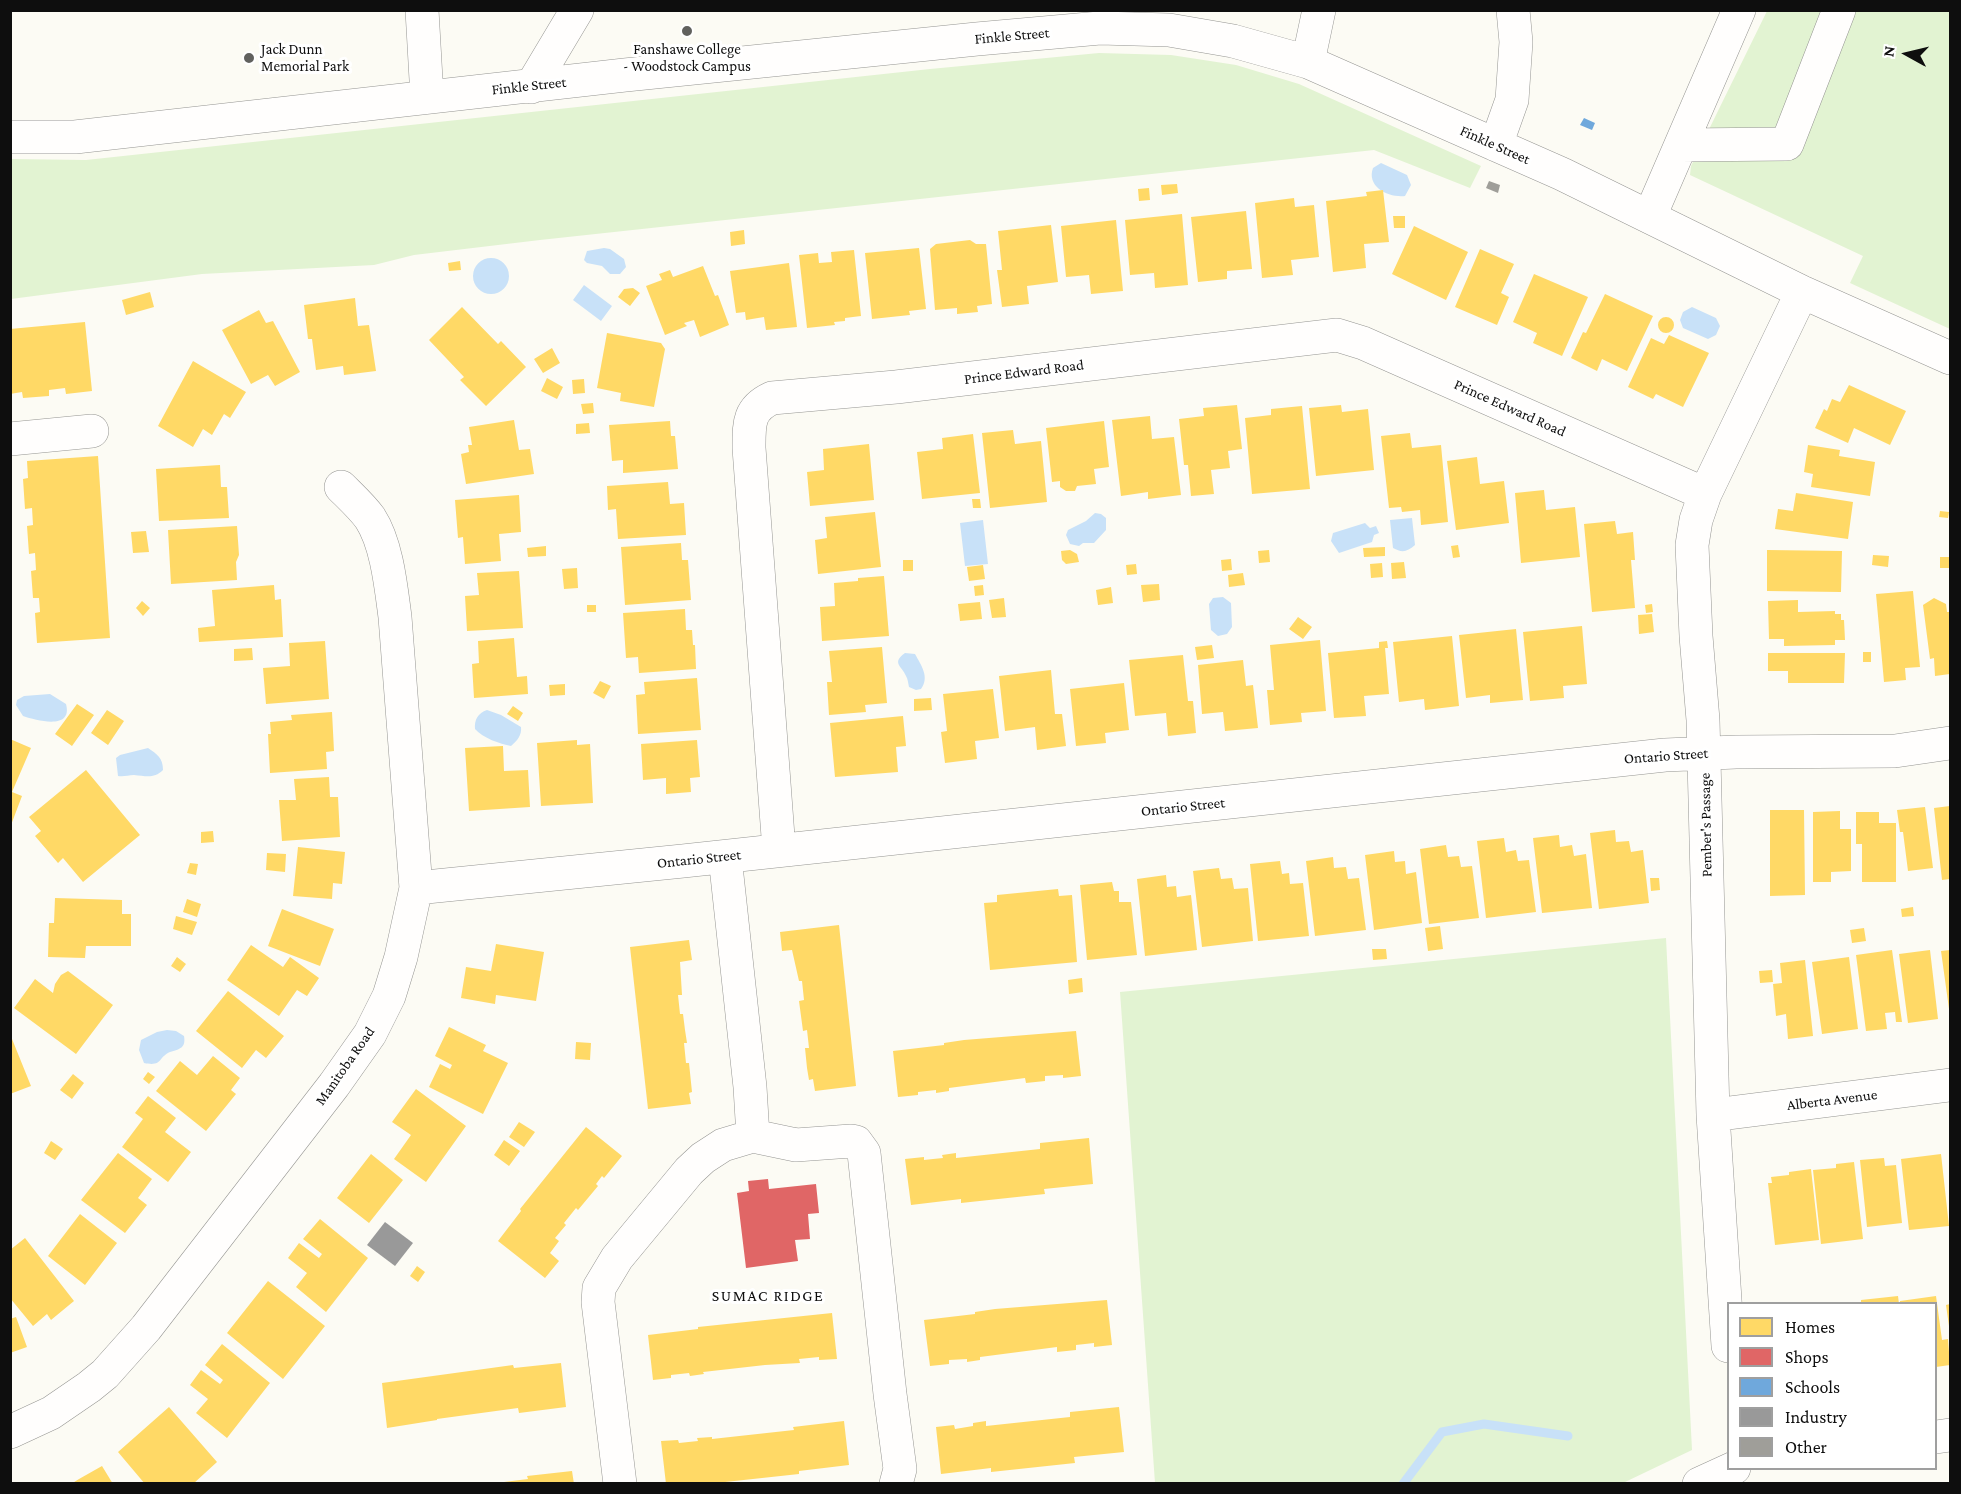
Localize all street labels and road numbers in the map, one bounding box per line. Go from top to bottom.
street label: Finkle Street [974,24,1050,48]
street label: Finkle Street [491,73,567,99]
street label: Finkle Street [1457,122,1533,168]
street label: Prince Edward Road [963,356,1085,388]
street label: Prince Edward Road [1451,375,1569,441]
street label: Ontario Street [1623,744,1709,768]
street label: Pember's Passage [1696,773,1716,877]
street label: Ontario Street [1140,794,1226,820]
street label: Ontario Street [656,846,742,872]
street label: Manitoba Road [311,1023,379,1109]
street label: Alberta Avenue [1786,1086,1878,1114]

